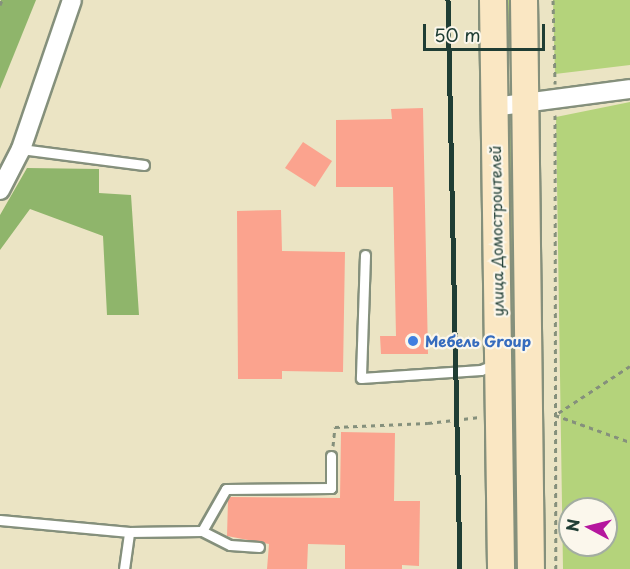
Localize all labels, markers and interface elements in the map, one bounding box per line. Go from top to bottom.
scale bar [426,12,548,50]
text: 50 m [434,21,481,48]
street label: улица Домостроителей [486,145,506,317]
place label: Мебель Group [425,332,532,350]
marker: Мебель Group [406,334,420,348]
north arrow [558,497,618,557]
text: N [559,517,585,533]

